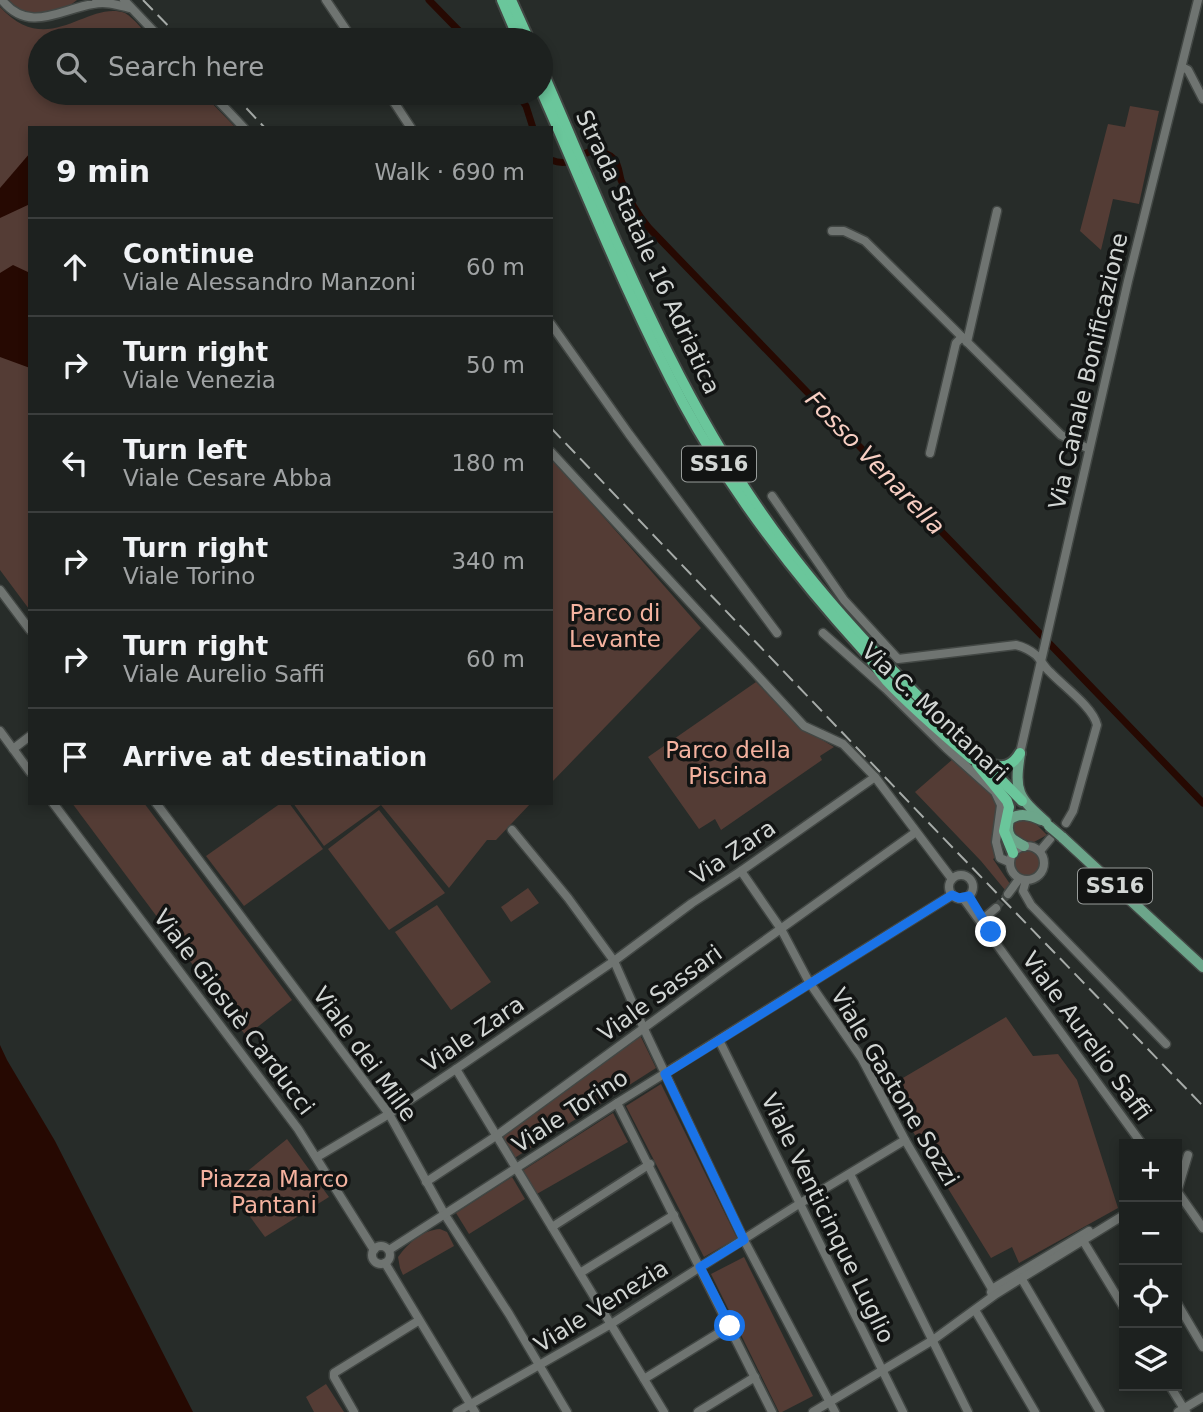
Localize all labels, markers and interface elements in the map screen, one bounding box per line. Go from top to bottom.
search box [28,28,553,105]
icon: search [52,48,90,86]
text: Search here [108,52,264,82]
street label: Strada Statale 16 Adriatica [571,106,725,398]
text: 9 min [56,154,150,189]
text: Walk · 690 m [374,159,525,185]
street label: Via Canale Bonificazione [1044,230,1132,512]
text: Continue [123,239,254,269]
icon: ahead [56,248,94,286]
text: 60 m [466,254,525,280]
text: Viale Alessandro Manzoni [123,269,416,295]
text: Turn right [123,337,268,367]
icon: right [56,346,94,384]
text: 50 m [466,352,525,378]
text: Viale Venezia [123,367,276,393]
water label: Fosso Venarella [800,386,950,540]
text: Turn left [123,435,247,465]
icon: left [56,444,94,482]
road number: SS16 [682,447,756,482]
text: 180 m [451,450,525,476]
text: Viale Cesare Abba [123,465,332,491]
text: Turn right [123,533,268,563]
icon: right [56,542,94,580]
text: 340 m [451,548,525,574]
text: Viale Torino [123,563,255,589]
park label: Parco di Levante [569,600,661,652]
text: Turn right [123,631,268,661]
street label: Via C. Montanari [857,638,1013,786]
icon: right [56,640,94,678]
text: 60 m [466,646,525,672]
text: Viale Aurelio Saffi [123,661,325,687]
park label: Parco della Piscina [665,737,791,789]
icon: arrive [56,738,94,776]
text: Arrive at destination [123,742,427,772]
street label: Via Zara [686,814,780,890]
road number: SS16 [1078,868,1152,903]
street label: Viale Giosuè Carducci [148,904,320,1120]
route end [975,916,1006,947]
street label: Viale Sassari [593,940,727,1046]
street label: Viale Aurelio Saffi [1017,947,1157,1125]
street label: Viale dei Mille [308,982,422,1126]
street label: Viale Gastone Sozzi [826,984,964,1190]
street label: Viale Zara [417,991,529,1077]
street label: Viale Torino [507,1064,633,1158]
street label: Viale Venticinque Luglio [756,1089,900,1347]
map controls [1119,1139,1182,1391]
button: + [1119,1139,1182,1202]
park label: Piazza Marco Pantani [199,1166,349,1218]
button: − [1119,1202,1182,1265]
street label: Viale Venezia [529,1254,673,1358]
button: locate [1119,1265,1182,1328]
route start [714,1310,745,1341]
button: layers [1119,1328,1182,1391]

